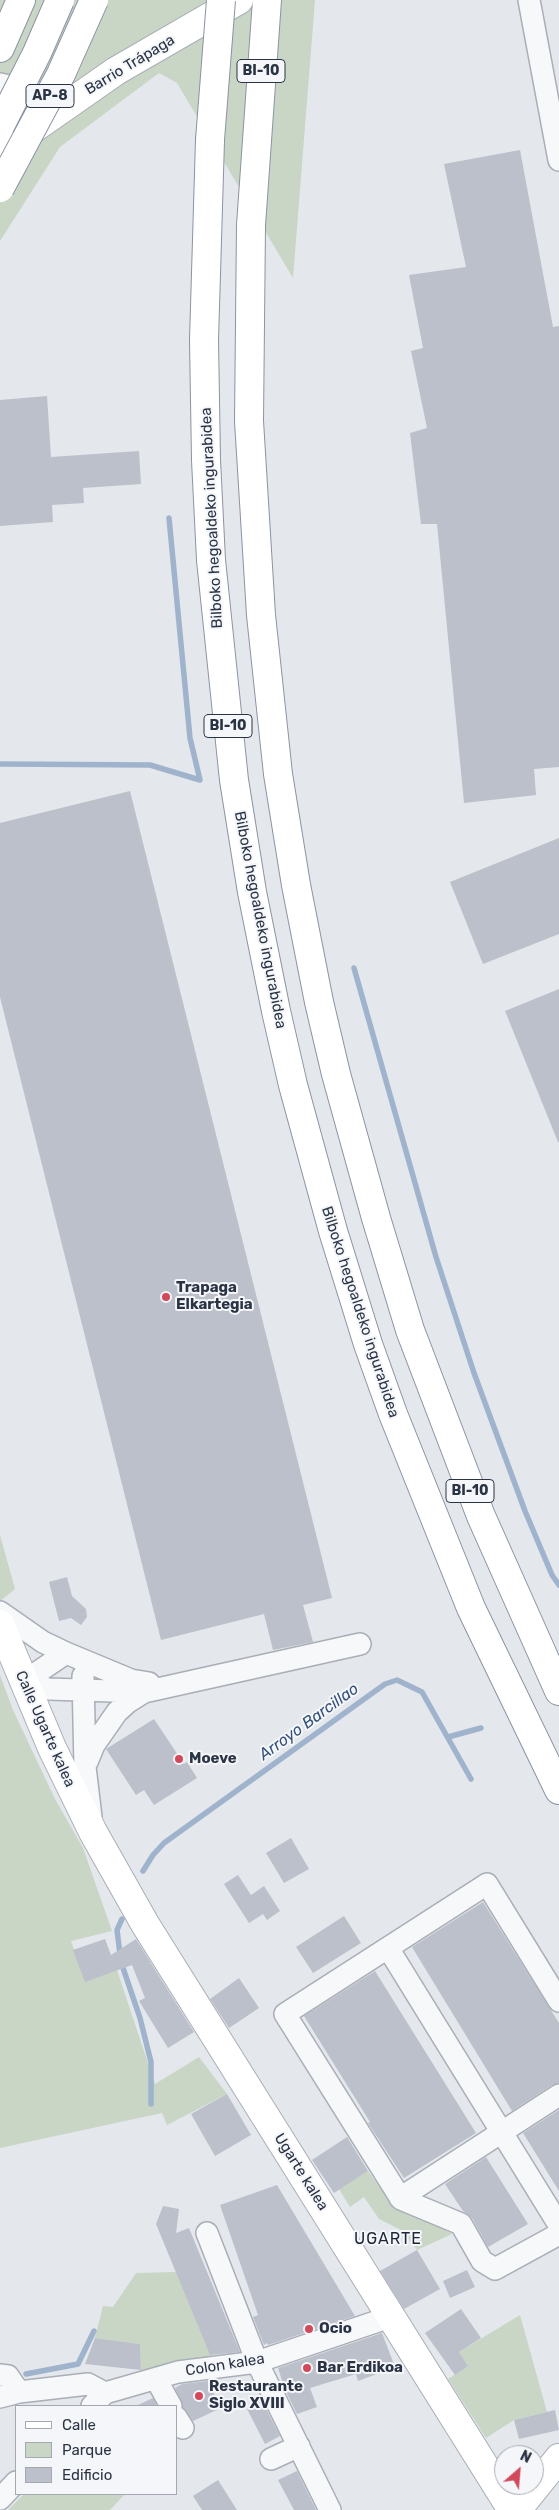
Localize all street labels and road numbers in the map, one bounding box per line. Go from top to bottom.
street label: Barrio Trápaga [82,31,178,99]
road number: BI-10 [237,59,285,82]
road number: AP-8 [26,84,74,108]
street label: Bilboko hegoaldeko ingurabidea [197,407,227,629]
road number: BI-10 [204,714,252,738]
street label: Bilboko hegoaldeko ingurabidea [230,810,290,1030]
street label: Bilboko hegoaldeko ingurabidea [317,1204,403,1420]
road number: BI-10 [446,1480,494,1502]
street label: Calle Ugarte kalea [11,1668,79,1790]
street label: Ugarte kalea [270,2130,332,2214]
street label: Colon kalea [184,2350,266,2380]

